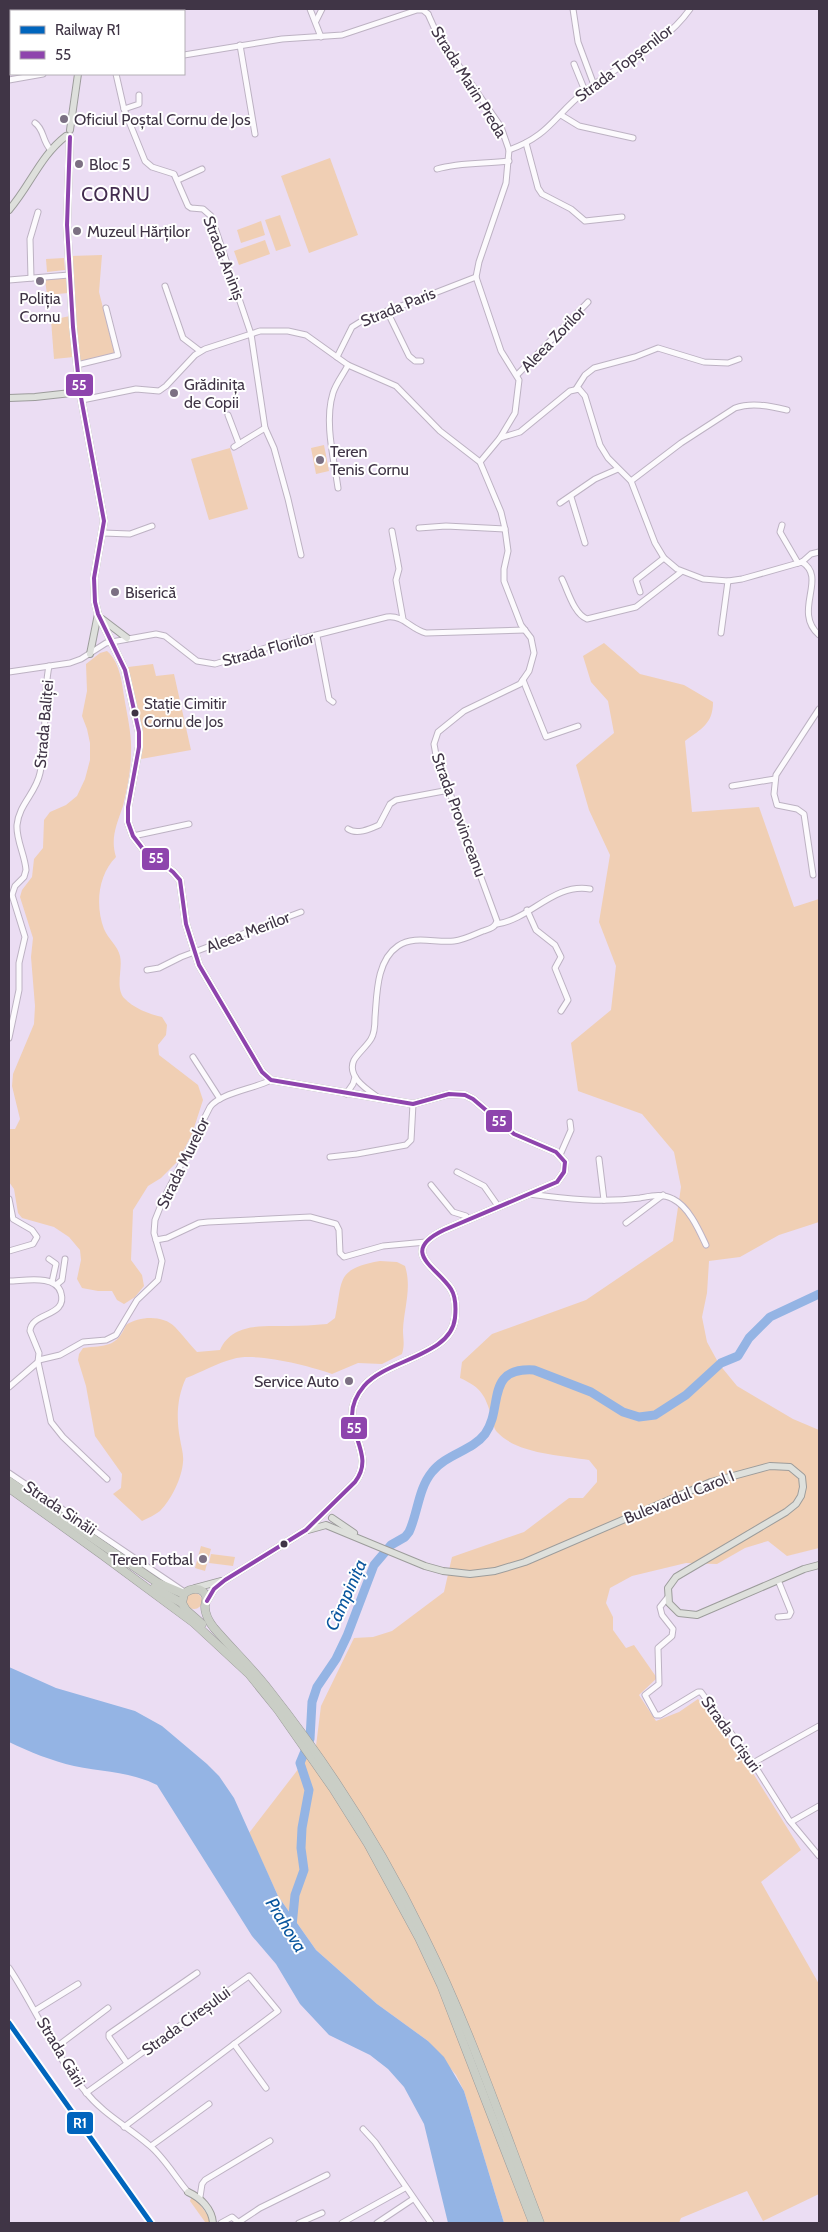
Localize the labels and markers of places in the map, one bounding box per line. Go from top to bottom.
place label: Oficiul Poștal Cornu de Jos [74,110,251,130]
marker: Oficiul Poștal Cornu de Jos [58,113,70,125]
place label: Bloc 5 [89,155,130,174]
marker: Bloc 5 [73,158,85,170]
place label: Muzeul Hărților [87,222,191,242]
marker: Muzeul Hărților [71,225,83,237]
marker: Poliția Cornu [34,275,46,287]
place label: Poliția Cornu [19,289,61,326]
place label: Grădinița de Copii [184,375,245,412]
marker: Grădinița de Copii [168,387,180,399]
place label: Teren Tenis Cornu [330,442,409,479]
marker: Teren Tenis Cornu [314,454,326,466]
place label: Biserică [125,583,176,602]
marker: Biserică [109,586,121,598]
place label: Stație Cimitir Cornu de Jos [144,695,227,731]
marker: Stație Cimitir Cornu de Jos [130,708,140,718]
place label: Service Auto [254,1372,339,1391]
marker: Service Auto [343,1375,355,1387]
unlabelled marker [279,1539,289,1549]
place label: Teren Fotbal [110,1550,193,1569]
marker: Teren Fotbal [197,1553,209,1565]

